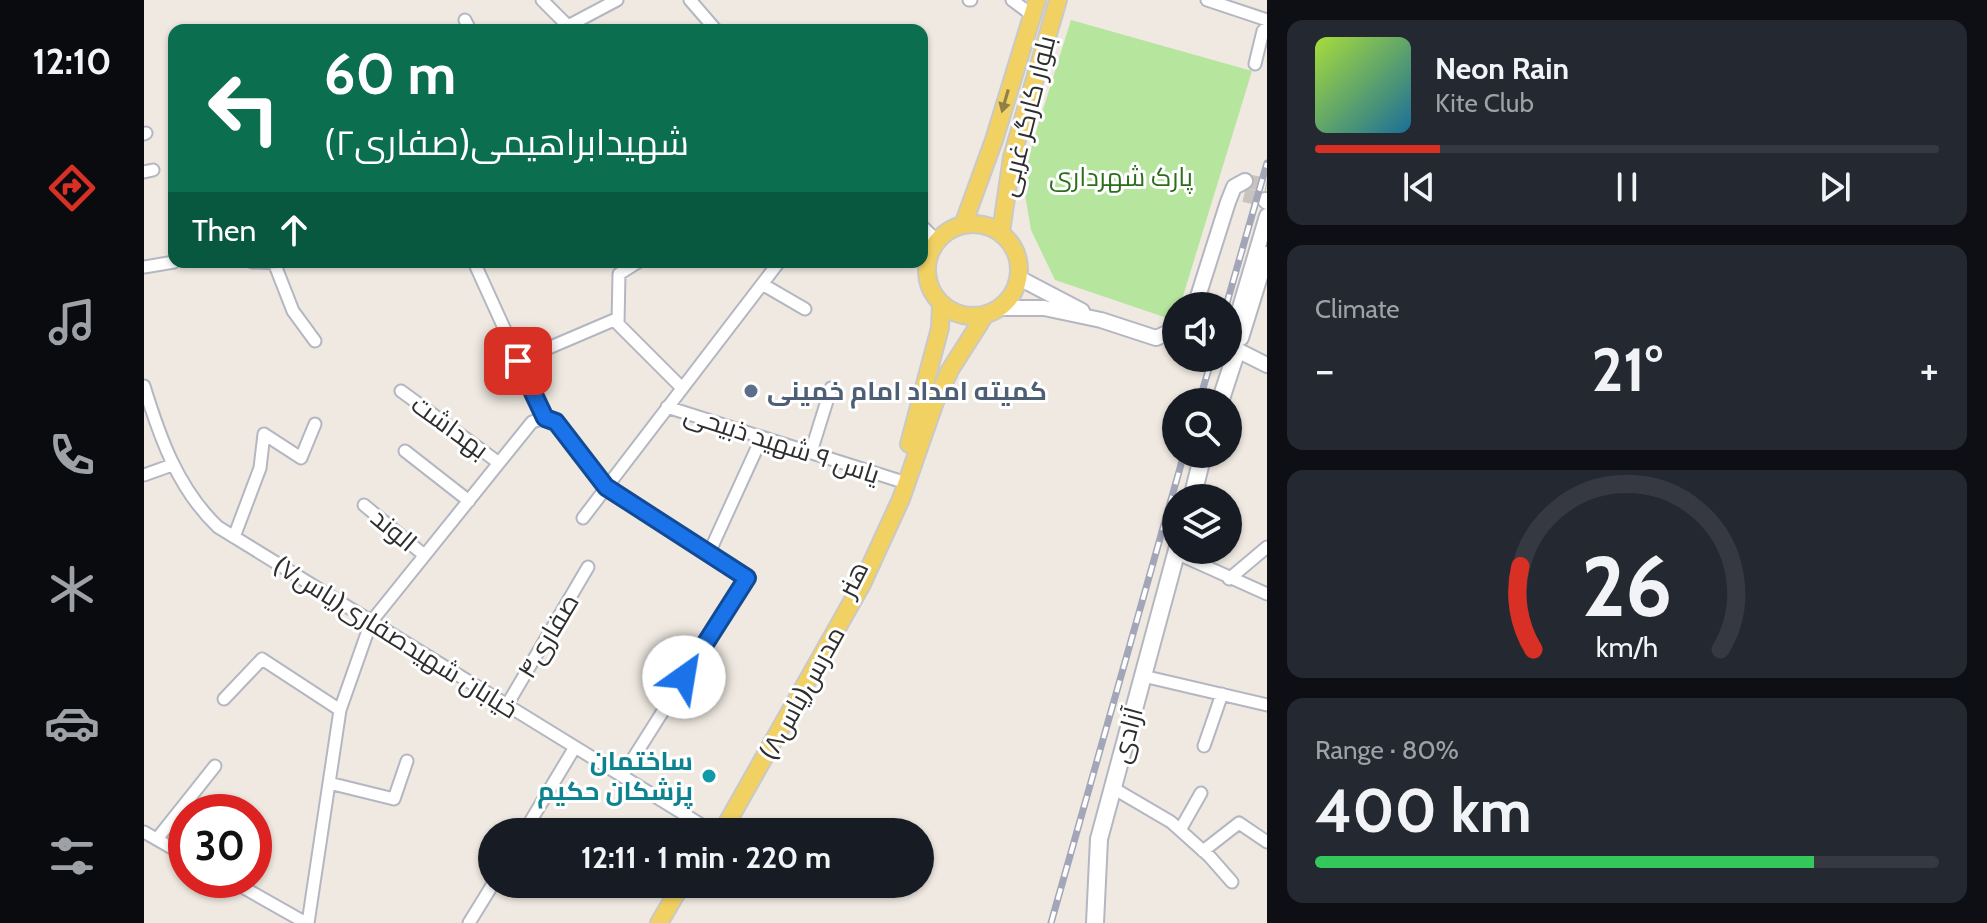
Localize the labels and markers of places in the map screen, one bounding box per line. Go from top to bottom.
pin [484,327,552,395]
place label: کمیته امداد امام خمینی [767,375,1047,409]
marker: کمیته امداد امام خمینی [742,382,760,400]
place label: ساختمان پزشکان حکیم [537,745,693,809]
marker: ساختمان پزشکان حکیم [700,767,718,785]

